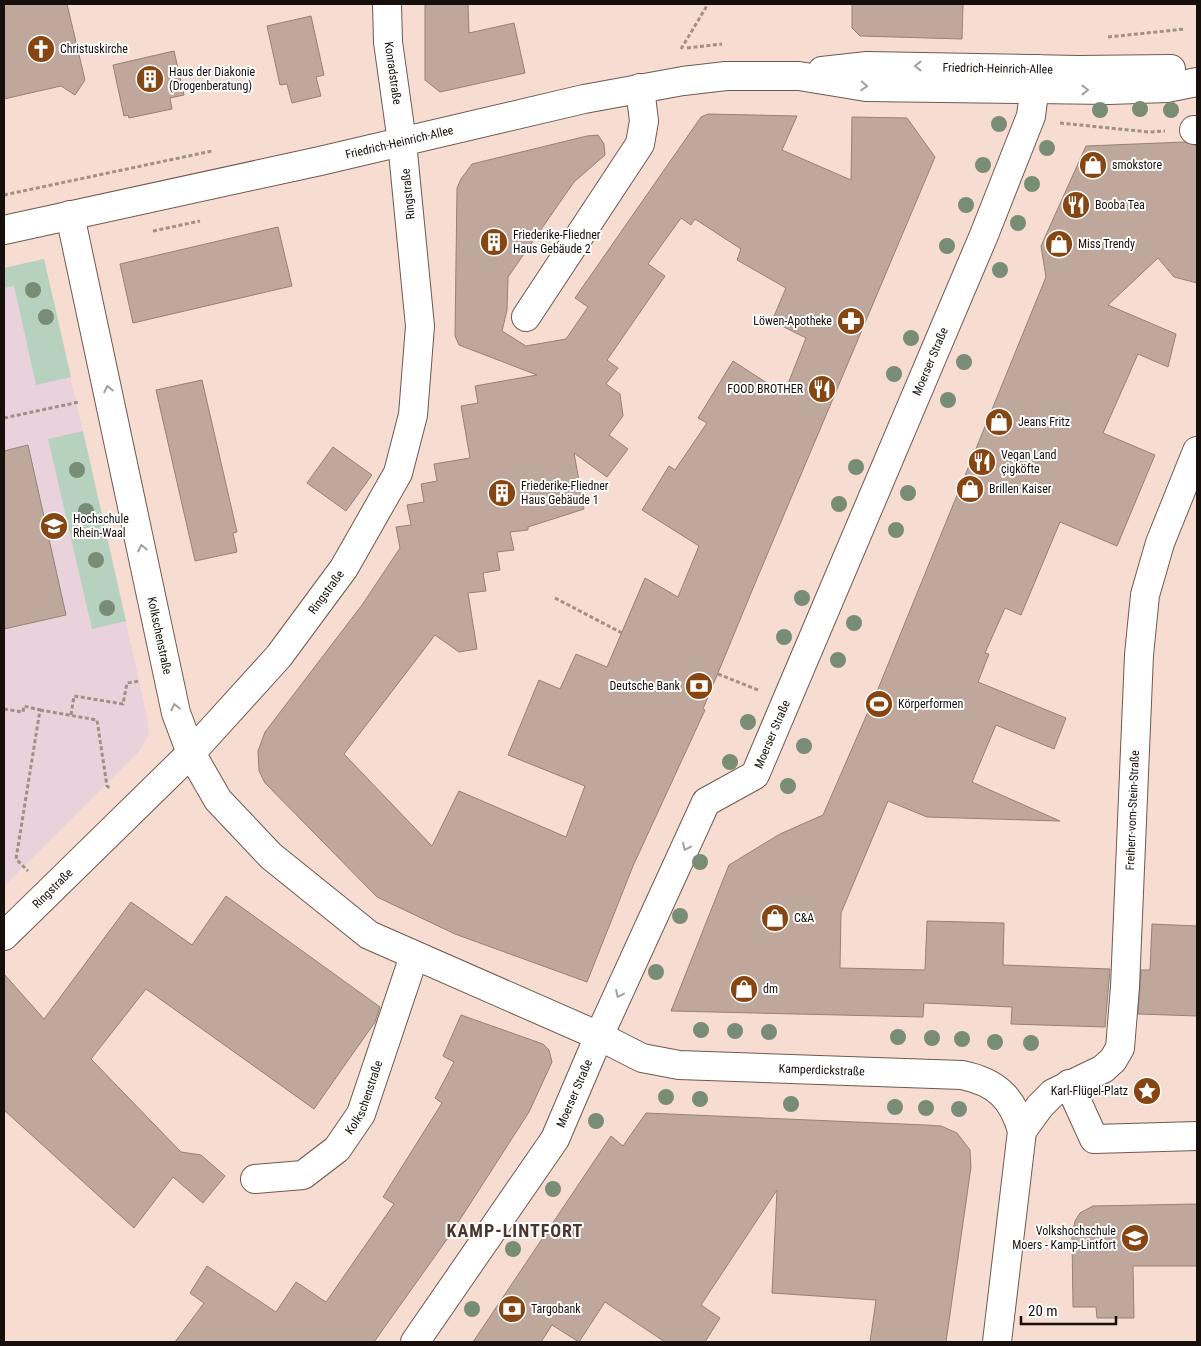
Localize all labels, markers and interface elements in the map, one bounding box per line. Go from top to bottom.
church icon: Christuskirche [26,34,56,64]
street label: Konradstraße [382,41,404,106]
place label: Christuskirche [60,42,128,56]
street label: Friedrich-Heinrich-Allee [942,60,1053,77]
one-way arrow [914,61,922,71]
building icon: Haus der Diakonie (Drogenberatung) [135,64,165,94]
place label: Haus der Diakonie (Drogenberatung) [169,65,256,93]
one-way arrow [860,81,868,92]
one-way arrow [1081,85,1089,95]
street label: Friedrich-Heinrich-Allee [344,123,455,162]
shop icon: smokstore [1078,150,1108,180]
place label: smokstore [1112,158,1162,172]
street label: Ringstraße [398,168,418,220]
restaurant icon: Booba Tea [1061,190,1091,220]
place label: Booba Tea [1095,198,1145,212]
building icon: Friederike-Fliedner Haus Gebäude 2 [479,227,509,257]
place label: Friederike-Fliedner Haus Gebäude 2 [513,228,601,256]
shop icon: Miss Trendy [1044,229,1074,259]
place label: Miss Trendy [1078,237,1135,251]
pharmacy icon: Löwen-Apotheke [836,306,866,336]
place label: Löwen-Apotheke [753,314,832,328]
street label: Moerser Straße [910,325,951,398]
restaurant icon: FOOD BROTHER [807,374,837,404]
place label: FOOD BROTHER [727,382,804,396]
one-way arrow [103,384,114,393]
shop icon: Jeans Fritz [984,407,1014,437]
place label: Jeans Fritz [1018,415,1070,429]
restaurant icon: Vegan Land çigköfte [967,447,997,477]
place label: Vegan Land çigköfte [1001,448,1057,476]
shop icon: Brillen Kaiser [955,474,985,504]
building icon: Friederike-Fliedner Haus Gebäude 1 [487,478,517,508]
place label: Friederike-Fliedner Haus Gebäude 1 [521,479,609,507]
place label: Brillen Kaiser [989,482,1052,496]
school or university icon: Hochschule Rhein-Waal [39,511,69,541]
place label: Hochschule Rhein-Waal [73,512,129,540]
one-way arrow [137,544,147,552]
street label: Ringstraße [305,567,347,617]
street label: Kolkschenstraße [144,595,175,676]
bank icon: Deutsche Bank [684,671,714,701]
place label: Deutsche Bank [609,679,681,693]
sports icon: Körperformen [864,689,894,719]
place label: Körperformen [898,697,963,711]
street label: Moerser Straße [752,698,793,771]
one-way arrow [170,702,181,711]
street label: Freiherr-vom-Stein-Straße [1123,750,1142,871]
one-way arrow [682,841,692,850]
street label: Ringstraße [29,865,76,911]
shop icon: C&A [760,903,790,933]
place label: C&A [794,911,814,925]
shop icon: dm [729,974,759,1004]
place label: dm [763,982,778,996]
one-way arrow [614,989,625,998]
street label: Moerser Straße [554,1057,595,1130]
street label: Kolkschenstraße [342,1058,386,1137]
street label: Kamperdickstraße [778,1062,865,1079]
place icon: Karl-Flügel-Platz [1132,1076,1162,1106]
place label: Karl-Flügel-Platz [1051,1084,1128,1098]
district label: KAMP-LINTFORT [447,1220,583,1241]
school or university icon: Volkshochschule Moers - Kamp-Lintfort [1120,1223,1150,1253]
place label: Volkshochschule Moers - Kamp-Lintfort [1012,1224,1116,1252]
bank icon: Targobank [497,1294,527,1324]
scale bar [1021,1294,1116,1326]
place label: Targobank [531,1302,581,1316]
text: 20 m [1028,1302,1058,1320]

